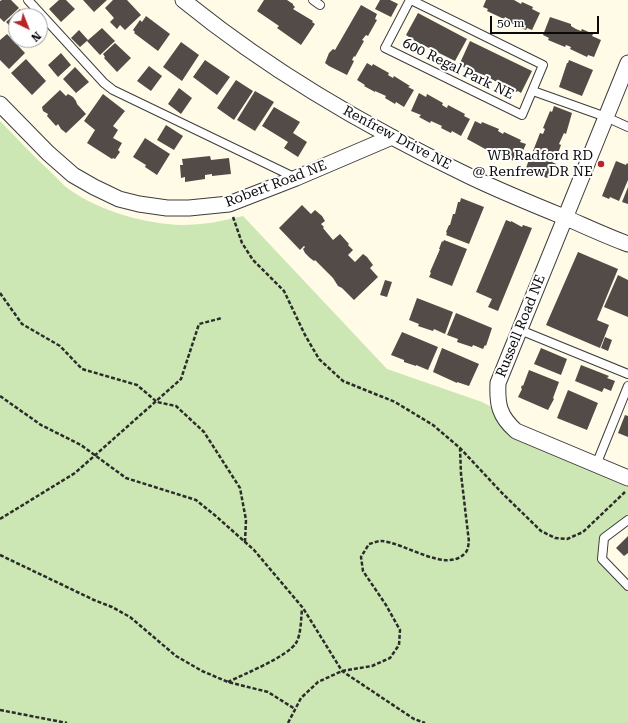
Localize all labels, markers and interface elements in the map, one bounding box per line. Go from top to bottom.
north arrow [8,8,48,48]
scale bar [492,8,601,34]
text: 50 m [497,16,524,30]
text: N [28,29,43,44]
street label: 600 Regal Park NE [400,35,516,103]
street label: Renfrew Drive NE [340,102,454,174]
place label: WB Radford RD @ Renfrew DR NE [472,148,593,180]
street label: Robert Road NE [223,157,329,211]
marker: WB Radford RD @ Renfrew DR NE [596,159,606,169]
street label: Russell Road NE [493,272,549,380]

